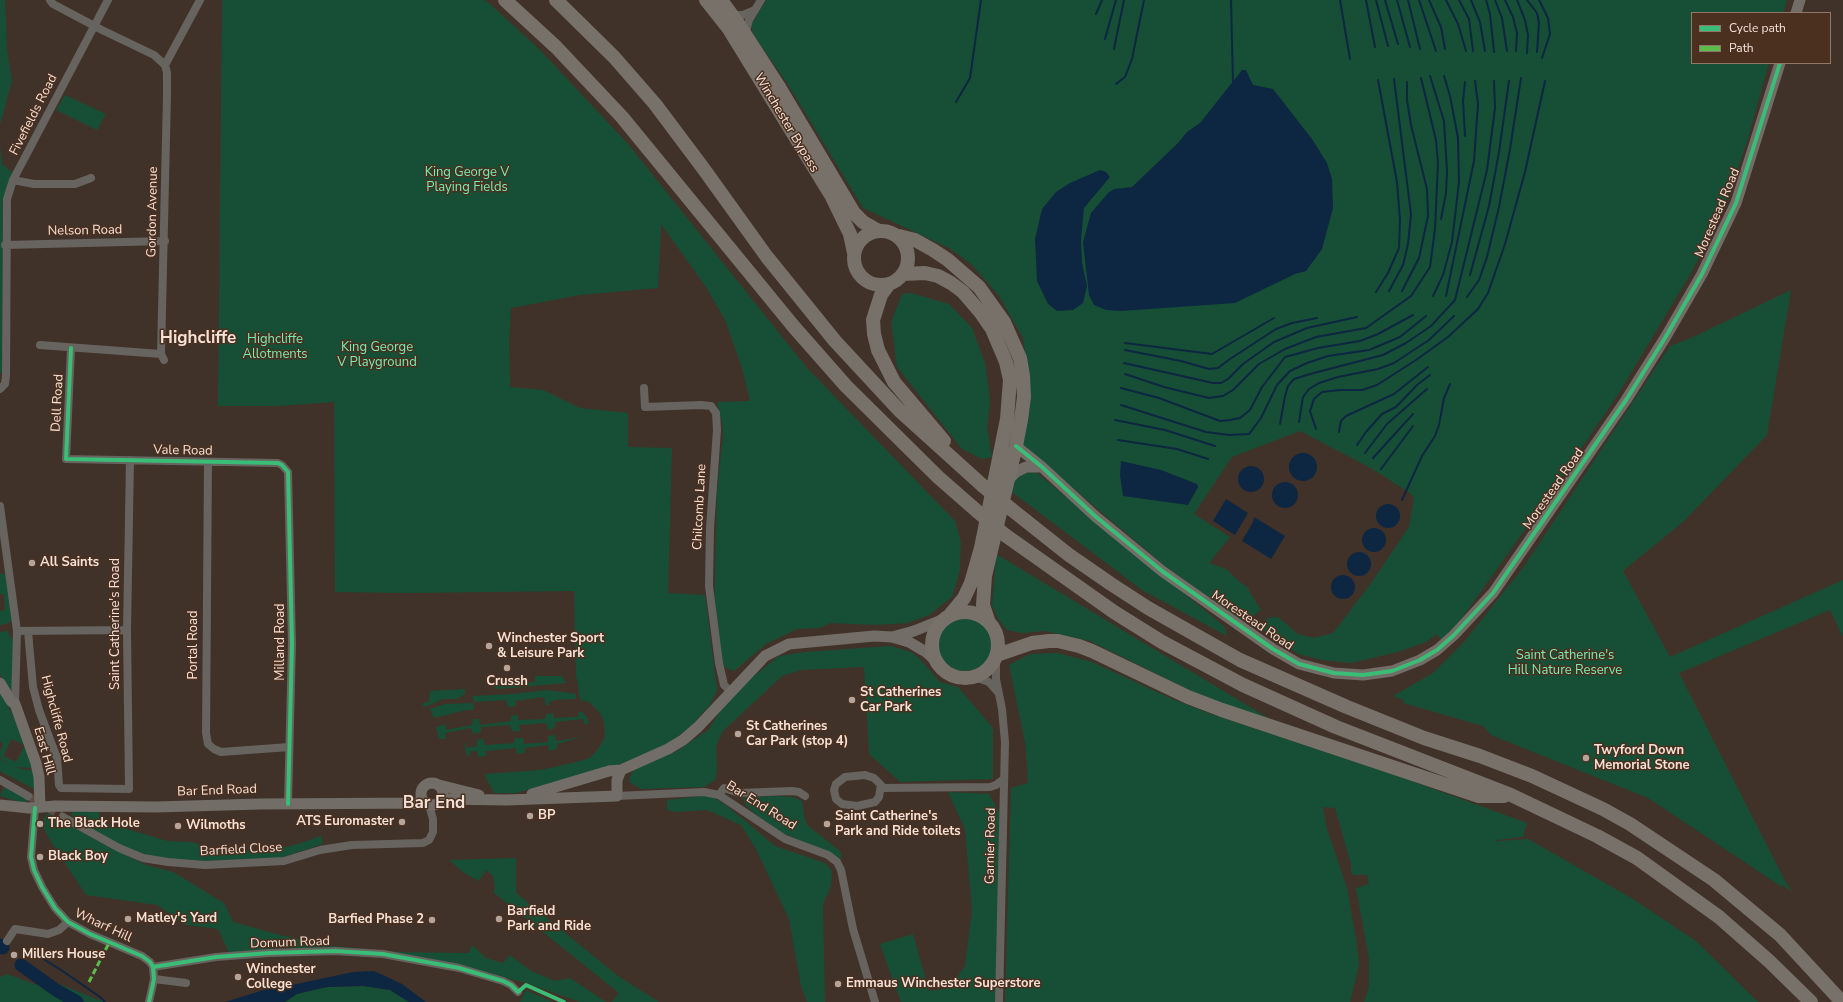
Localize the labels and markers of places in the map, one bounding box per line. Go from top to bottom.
place label: All Saints [40,555,99,571]
marker: All Saints [27,558,37,568]
place label: Winchester Sport & Leisure Park [497,631,604,662]
marker: Winchester Sport & Leisure Park [484,641,494,651]
marker: Crussh [502,663,512,673]
place label: Crussh [486,674,528,690]
place label: St Catherines Car Park [860,685,941,716]
marker: St Catherines Car Park [847,695,857,705]
place label: St Catherines Car Park (stop 4) [746,719,848,750]
marker: St Catherines Car Park (stop 4) [733,729,743,739]
place label: Twyford Down Memorial Stone [1594,743,1690,774]
marker: Twyford Down Memorial Stone [1581,753,1591,763]
place label: BP [538,808,555,824]
place label: Saint Catherine's Park and Ride toilets [835,809,961,840]
marker: BP [525,811,535,821]
place label: ATS Euromaster [296,814,394,830]
place label: The Black Hole [48,816,140,832]
marker: ATS Euromaster [397,817,407,827]
place label: Wilmoths [186,818,246,834]
marker: The Black Hole [35,819,45,829]
marker: Saint Catherine's Park and Ride toilets [822,819,832,829]
marker: Wilmoths [173,821,183,831]
place label: Black Boy [48,849,108,865]
marker: Black Boy [35,852,45,862]
place label: Barfield Park and Ride [507,904,591,935]
place label: Matley's Yard [136,911,217,927]
place label: Barfied Phase 2 [328,912,424,928]
marker: Matley's Yard [123,914,133,924]
marker: Barfield Park and Ride [494,914,504,924]
marker: Barfied Phase 2 [427,915,437,925]
place label: Millers House [22,947,105,963]
marker: Millers House [9,950,19,960]
place label: Winchester College [246,962,316,993]
marker: Winchester College [233,972,243,982]
place label: Emmaus Winchester Superstore [846,976,1040,992]
marker: Emmaus Winchester Superstore [833,979,843,989]

